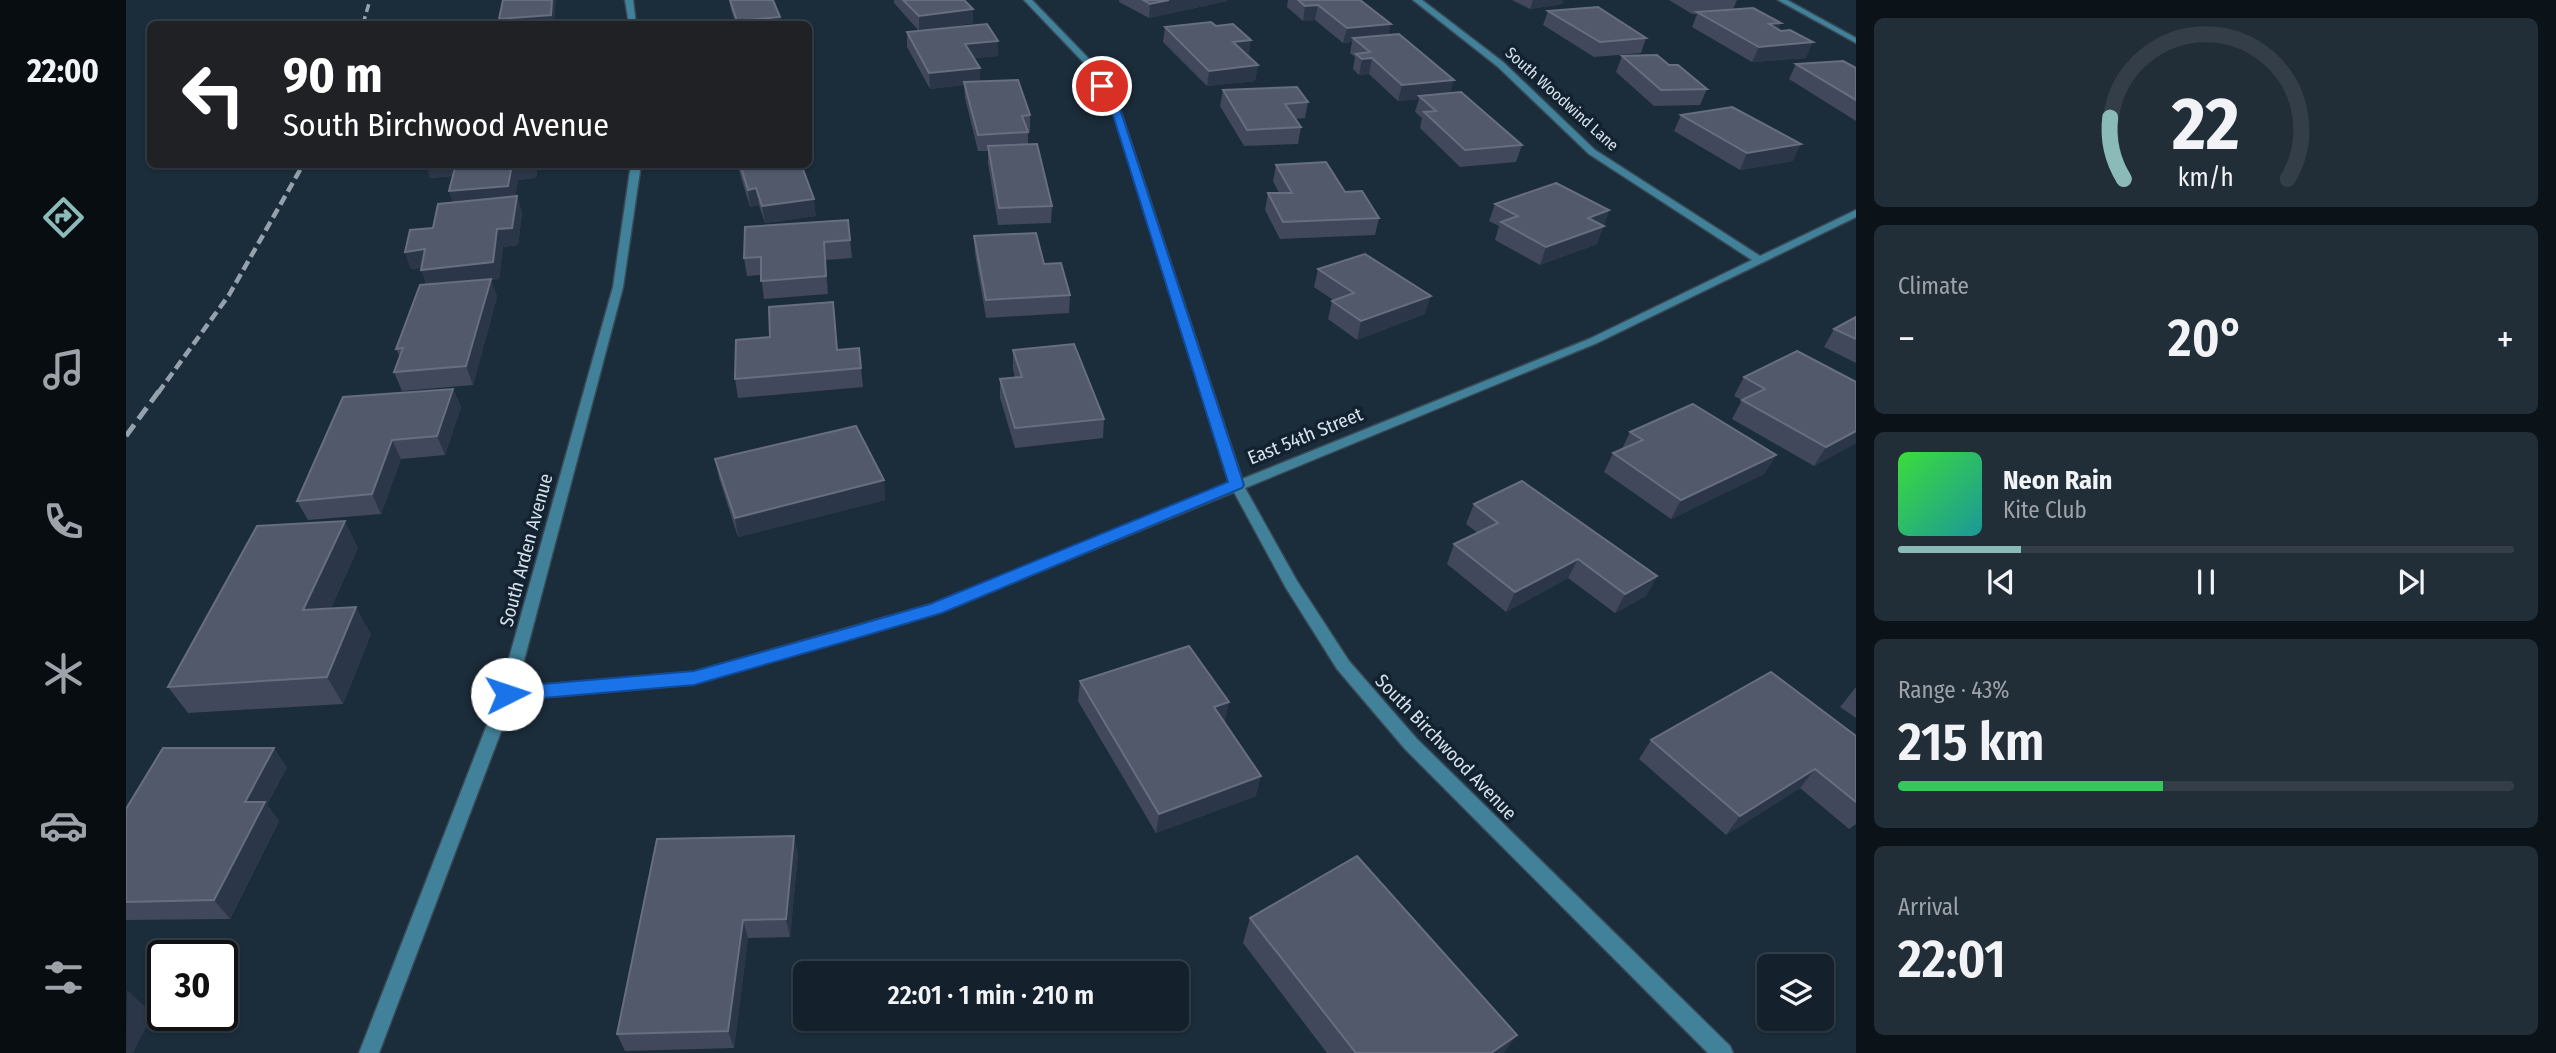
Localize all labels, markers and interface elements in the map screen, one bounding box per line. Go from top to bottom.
street label: South Woodwind Lane [1501,43,1623,155]
text: 90 m [283,46,383,105]
icon: left [168,49,259,140]
text: 22:00 [27,52,99,90]
pin [1072,56,1132,116]
icon: arrive [1083,67,1121,105]
text: 22 [2171,81,2240,168]
text: South Birchwood Avenue [283,106,609,144]
text: km/h [2178,162,2234,192]
icon: directions [39,193,88,242]
text: Climate [1898,272,1969,300]
text: 20° [2168,307,2244,370]
text: − [1898,316,1915,362]
text: + [2497,316,2514,362]
icon: music [39,345,88,394]
street label: East 54th Street [1244,402,1367,470]
text: Neon Rain [2003,465,2112,496]
street label: South Arden Avenue [495,471,557,629]
text: Kite Club [2003,496,2087,524]
icon: phone [39,497,88,546]
icon: previous [1982,563,2020,601]
icon: pause [2187,563,2225,601]
icon: next [2392,563,2430,601]
icon: climate [39,649,88,698]
position arrow [470,657,544,731]
street label: South Birchwood Avenue [1370,669,1522,825]
text: Range · 43% [1898,676,2010,704]
text: 215 km [1898,711,2044,774]
icon: car [39,801,88,850]
text: Arrival [1898,893,1959,921]
text: 22:01 [1898,928,2006,991]
speed limit sign: 30 [147,940,238,1031]
icon: filters [39,953,88,1002]
map controls [1757,954,1834,1031]
button: layers [1757,954,1834,1031]
text: 22:01 · 1 min · 210 m [888,980,1094,1011]

